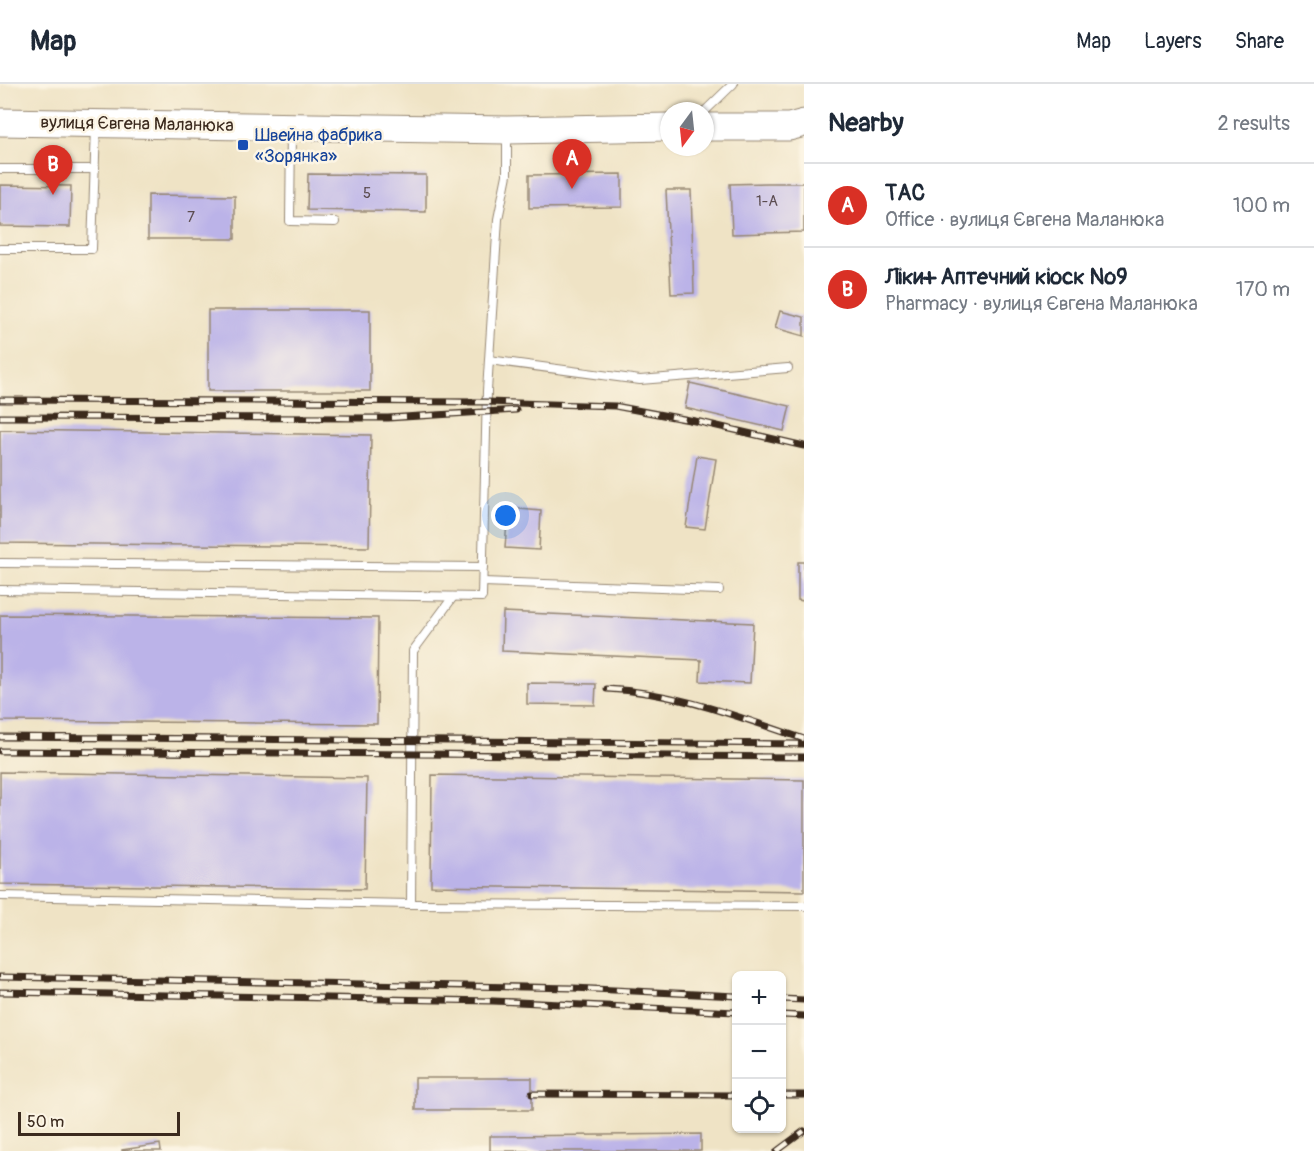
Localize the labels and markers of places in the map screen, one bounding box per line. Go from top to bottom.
place label: Швейна фабрика «Зорянка» [255,124,382,168]
marker: Швейна фабрика «Зорянка» [236,138,250,152]
pin: A [552,140,592,189]
pin: B [34,146,72,195]

